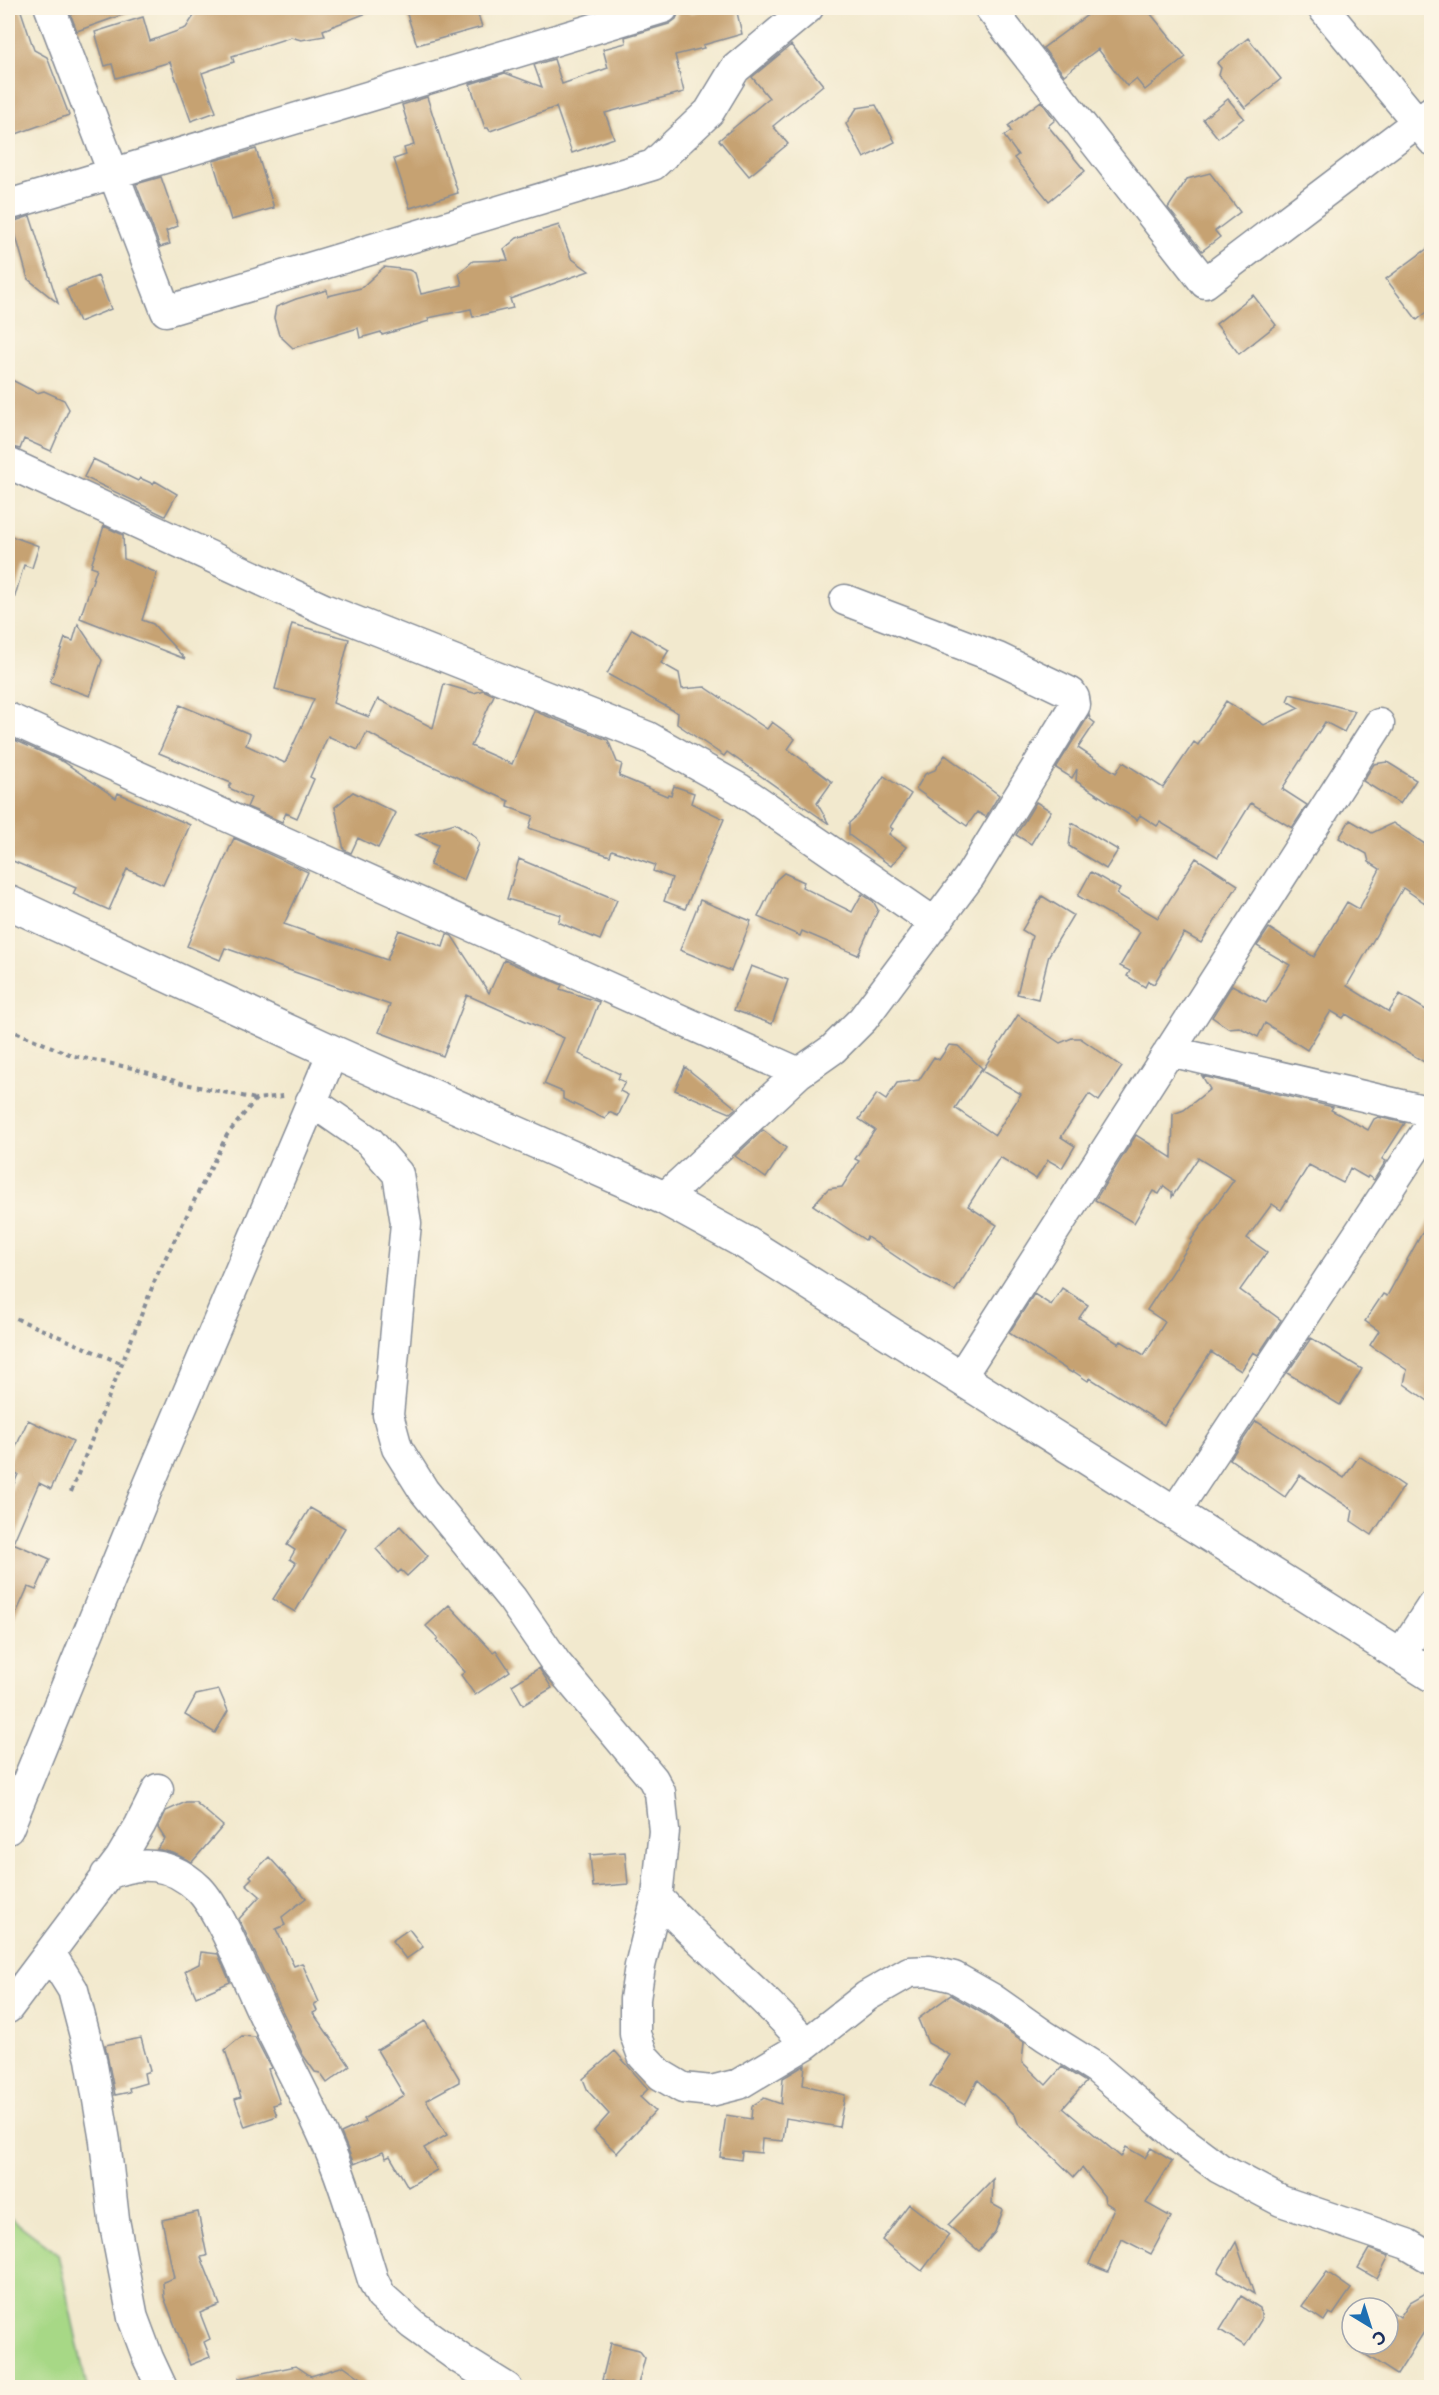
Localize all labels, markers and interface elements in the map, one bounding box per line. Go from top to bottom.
north arrow [1340,2296,1400,2356]
text: С [1368,2325,1392,2352]

